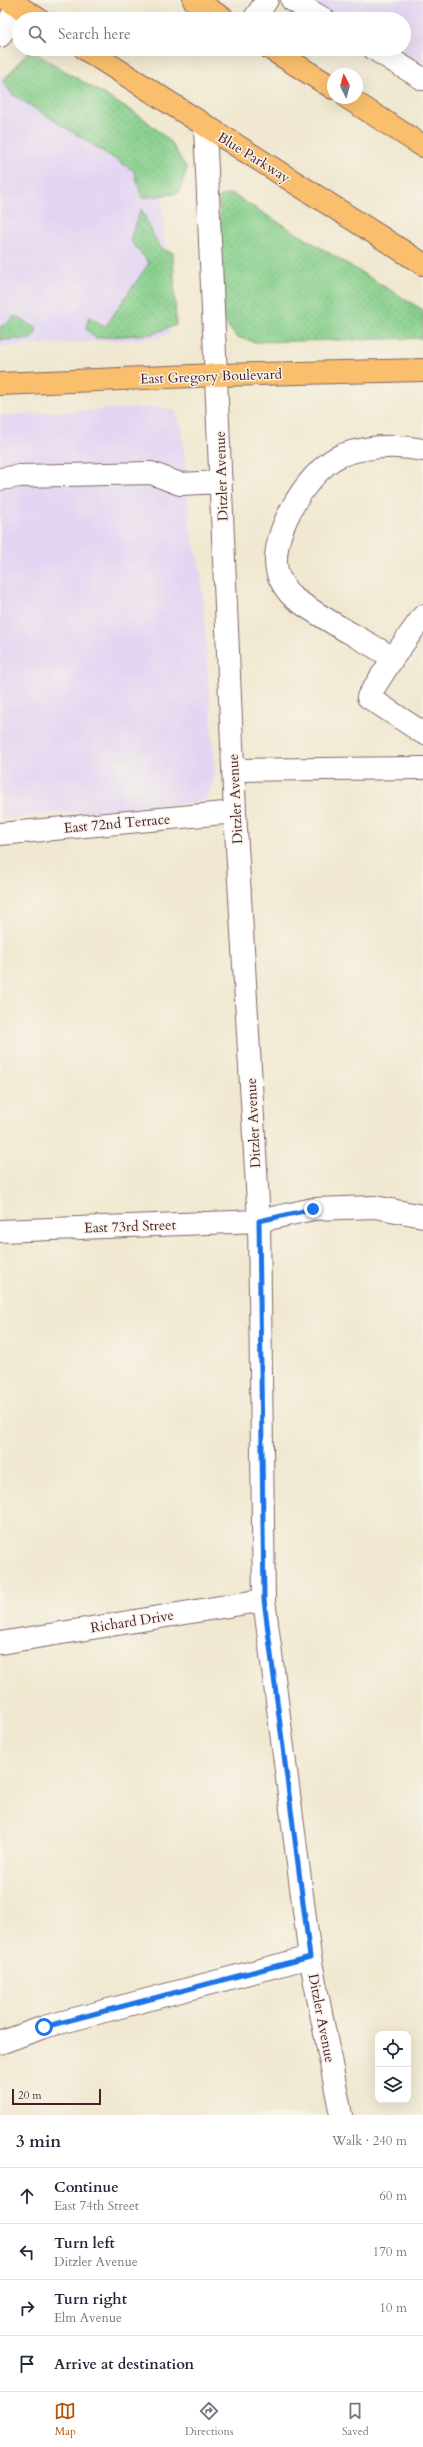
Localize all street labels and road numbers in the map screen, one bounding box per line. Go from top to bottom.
street label: Blue Parkway [214,128,294,188]
street label: East Gregory Boulevard [140,365,283,388]
street label: Ditzler Avenue [210,431,233,521]
street label: Ditzler Avenue [224,753,247,845]
street label: East 72nd Terrace [63,809,171,838]
street label: Ditzler Avenue [242,1077,265,1169]
street label: East 73rd Street [84,1215,177,1238]
street label: Richard Drive [89,1606,175,1637]
street label: Ditzler Avenue [304,1972,339,2064]

